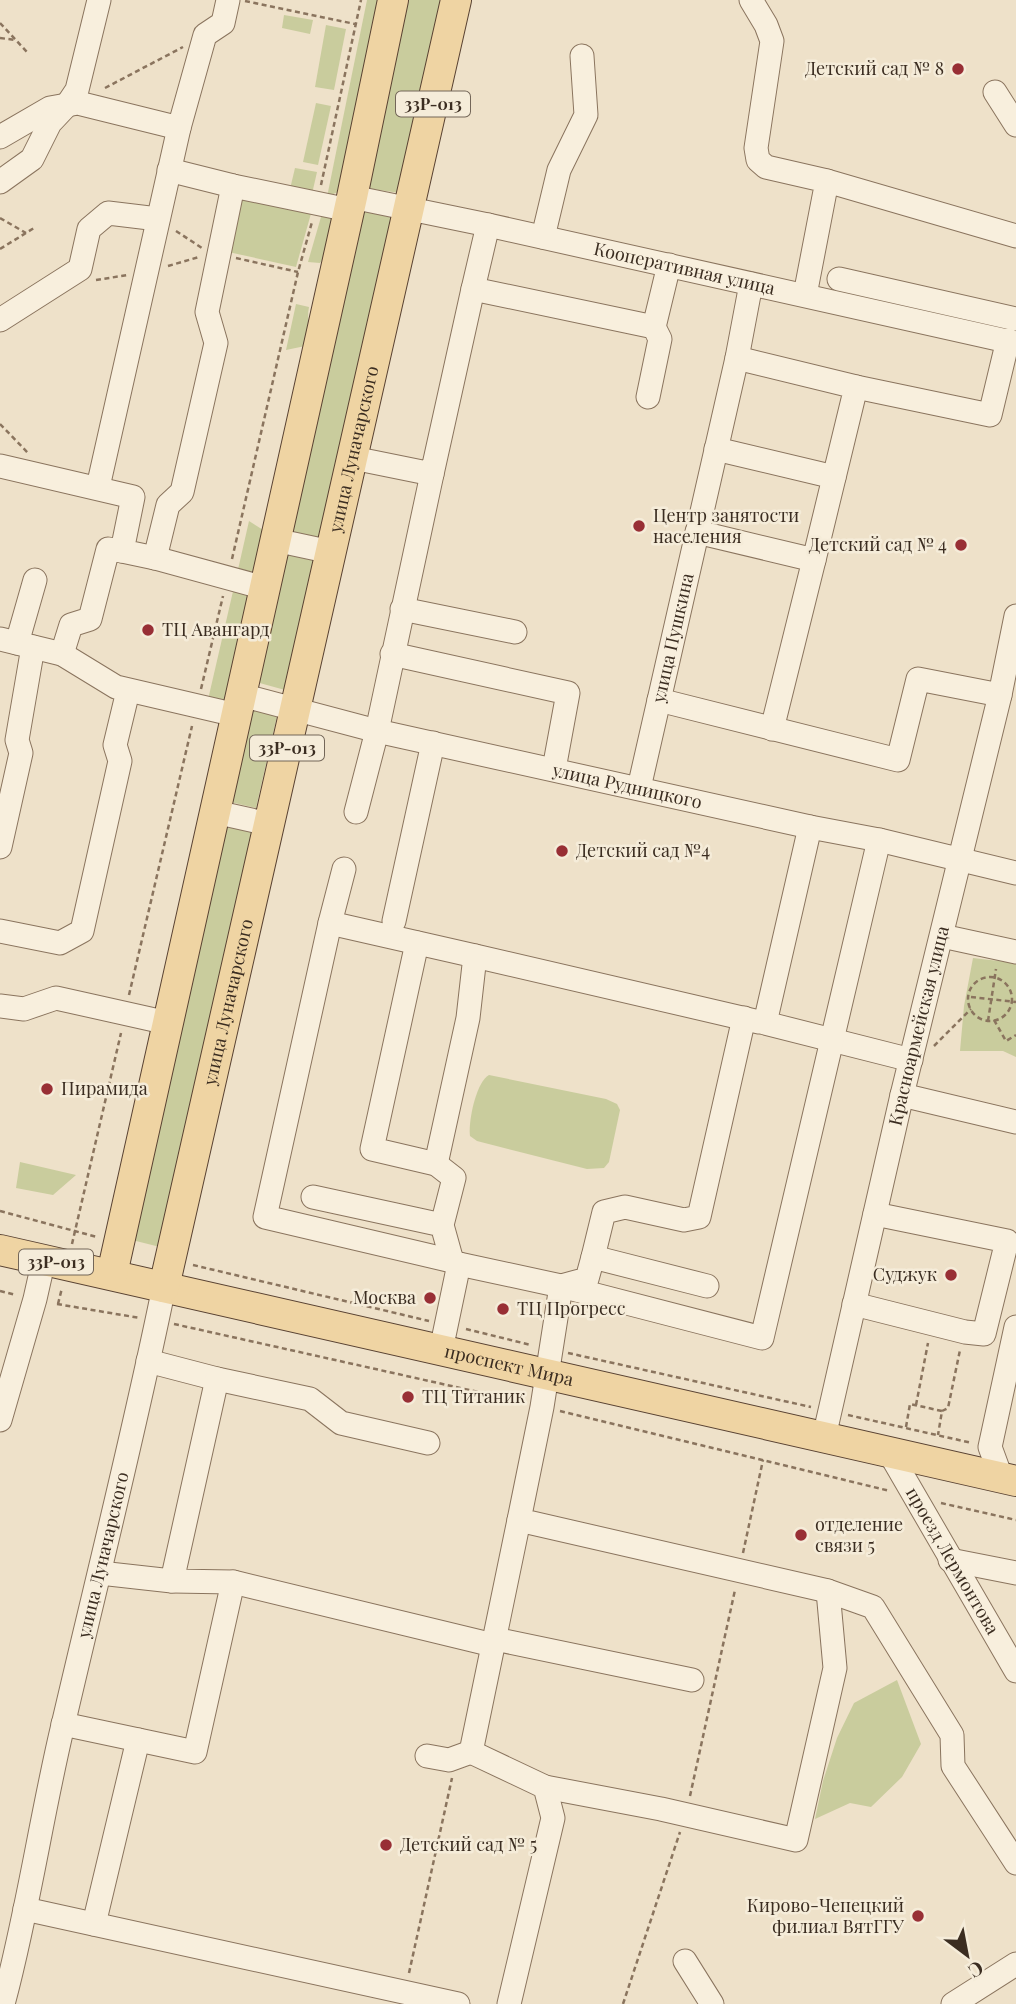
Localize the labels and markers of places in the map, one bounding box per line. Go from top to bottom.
place label: Детский сад № 8 [805,56,944,80]
marker: Детский сад № 8 [950,61,966,77]
place label: Центр занятости населения [653,503,799,548]
marker: Центр занятости населения [631,518,647,534]
place label: Детский сад № 4 [809,532,947,556]
marker: Детский сад № 4 [953,537,969,553]
place label: ТЦ Авангард [162,617,270,641]
marker: ТЦ Авангард [140,622,156,638]
place label: Детский сад №4 [576,838,710,862]
marker: Детский сад №4 [554,843,570,859]
place label: Пирамида [61,1076,148,1100]
marker: Пирамида [39,1081,55,1097]
place label: Суджук [873,1262,937,1286]
marker: Суджук [943,1267,959,1283]
place label: Москва [353,1285,416,1309]
marker: Москва [422,1290,438,1306]
place label: ТЦ Прогресс [517,1296,626,1320]
marker: ТЦ Прогресс [495,1301,511,1317]
place label: ТЦ Титаник [422,1384,525,1408]
marker: ТЦ Титаник [400,1389,416,1405]
place label: отделение связи 5 [815,1512,903,1557]
marker: отделение связи 5 [793,1527,809,1543]
place label: Детский сад № 5 [400,1832,537,1856]
marker: Детский сад № 5 [378,1837,394,1853]
place label: Кирово-Чепецкий филиал ВятГГУ [747,1893,904,1938]
marker: Кирово-Чепецкий филиал ВятГГУ [910,1908,926,1924]

